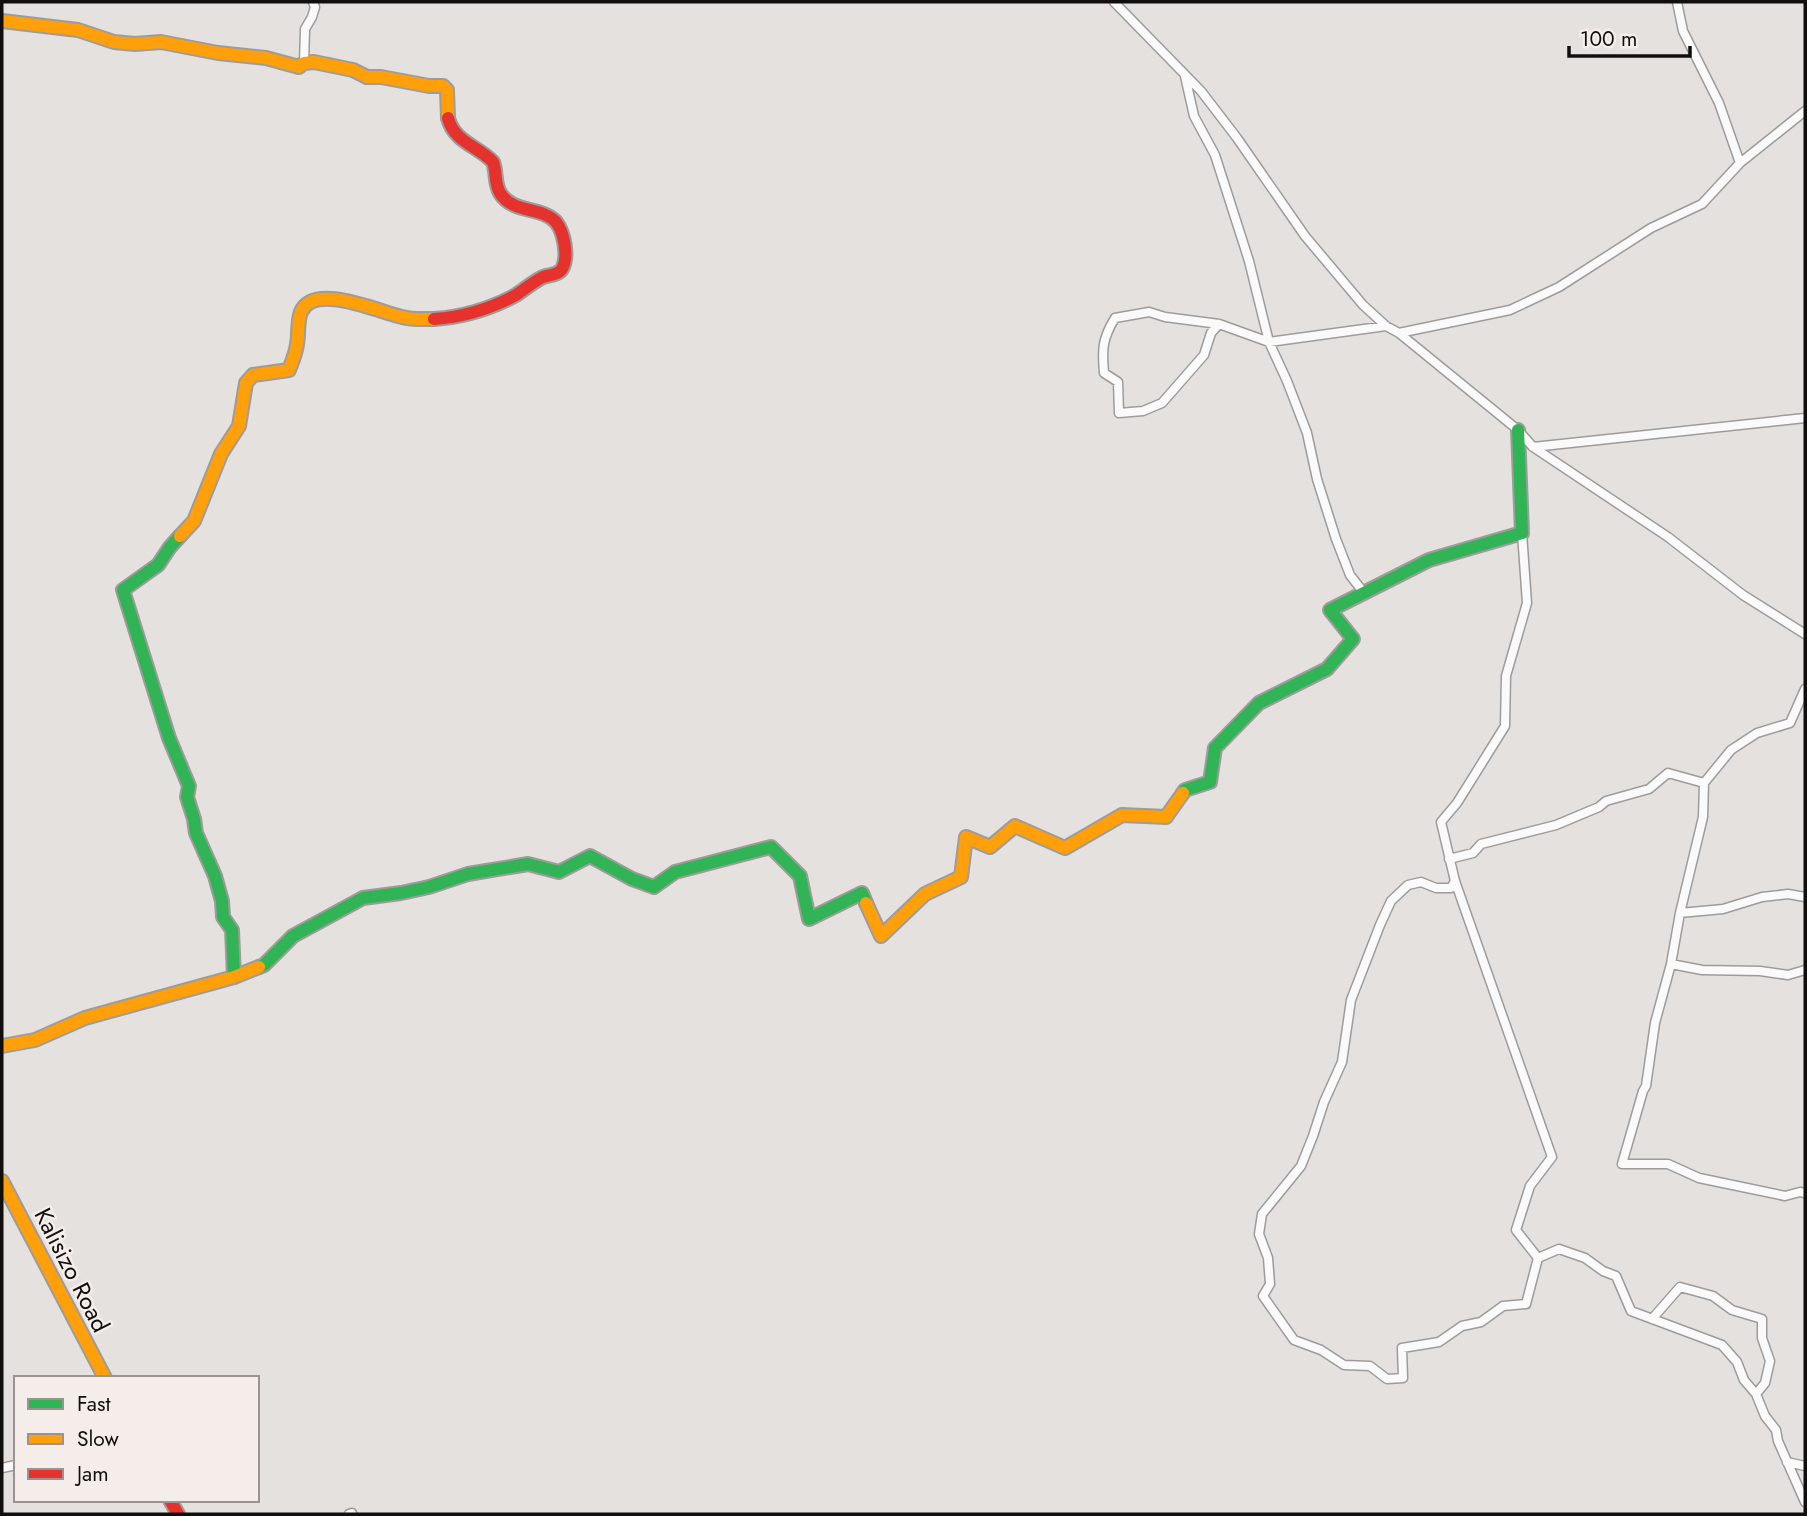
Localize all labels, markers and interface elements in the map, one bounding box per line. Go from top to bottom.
scale bar [1569,14,1690,58]
text: 100 m [1580,24,1637,54]
street label: Kalisizo Road [26,1202,118,1338]
legend [14,1376,259,1502]
text: Fast [77,1389,110,1419]
text: Slow [77,1424,119,1454]
text: Jam [74,1459,109,1489]

